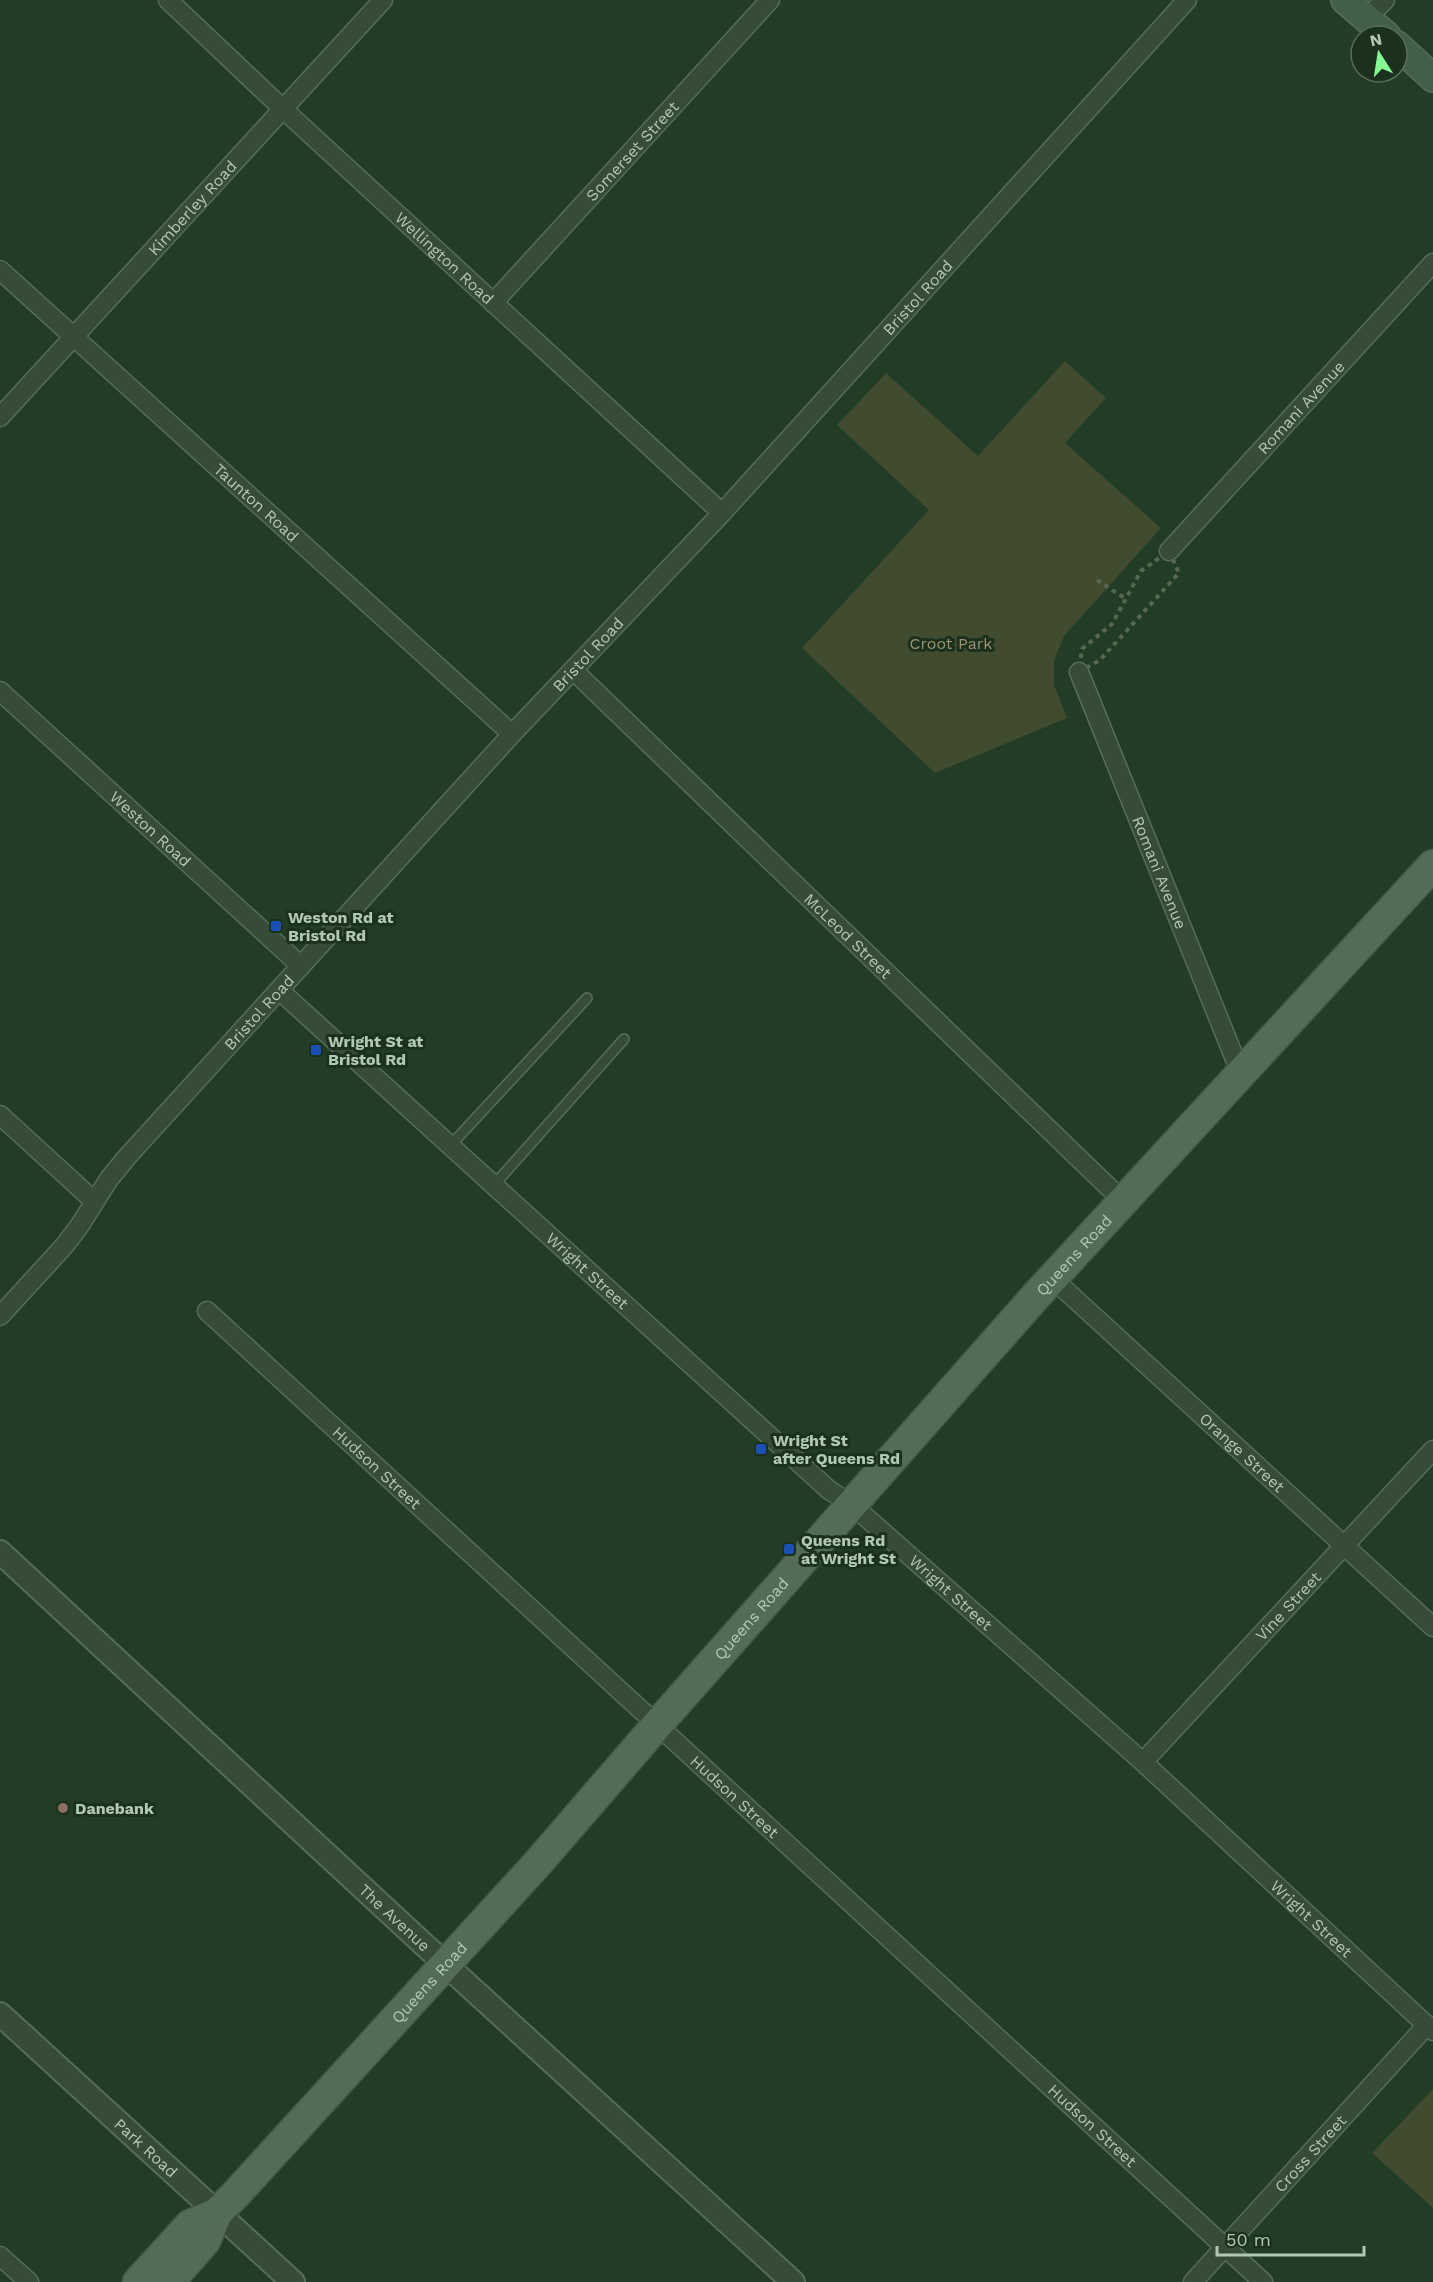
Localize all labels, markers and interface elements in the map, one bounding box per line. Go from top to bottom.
north arrow [1349,24,1409,84]
text: N [1368,29,1384,50]
street label: Somerset Street [582,97,683,205]
street label: Kimberley Road [144,157,241,260]
street label: Wellington Road [391,208,498,308]
street label: Bristol Road [879,256,957,339]
street label: Romani Avenue [1254,357,1349,458]
street label: Taunton Road [210,460,302,546]
street label: Bristol Road [549,614,628,696]
park label: Croot Park [910,634,992,653]
street label: Weston Road [106,787,195,871]
street label: Romani Avenue [1128,813,1190,932]
street label: McLeod Street [800,889,896,983]
place label: Weston Rd at Bristol Rd [288,908,393,945]
marker: Weston Rd at Bristol Rd [269,919,283,933]
street label: Bristol Road [220,971,298,1054]
place label: Wright St at Bristol Rd [328,1032,423,1069]
marker: Wright St at Bristol Rd [309,1043,323,1057]
street label: Queens Road [1032,1211,1116,1300]
street label: Wright Street [542,1229,632,1313]
street label: Orange Street [1195,1409,1289,1497]
street label: Hudson Street [329,1422,425,1513]
place label: Wright St after Queens Rd [773,1431,900,1468]
marker: Wright St after Queens Rd [754,1442,768,1456]
place label: Queens Rd at Wright St [801,1531,896,1568]
marker: Queens Rd at Wright St [782,1542,796,1556]
street label: Wright Street [905,1551,996,1635]
street label: Vine Street [1252,1568,1325,1645]
street label: Queens Road [710,1574,793,1664]
street label: Hudson Street [686,1751,783,1842]
place label: Danebank [75,1799,154,1818]
marker: Danebank [56,1801,70,1815]
street label: Wright Street [1266,1876,1356,1961]
street label: The Avenue [355,1880,434,1955]
street label: Queens Road [388,1938,471,2027]
street label: Hudson Street [1044,2080,1141,2171]
street label: Cross Street [1271,2111,1351,2196]
street label: Park Road [110,2114,181,2182]
scale bar [1217,2219,1364,2257]
text: 50 m [1226,2229,1271,2250]

